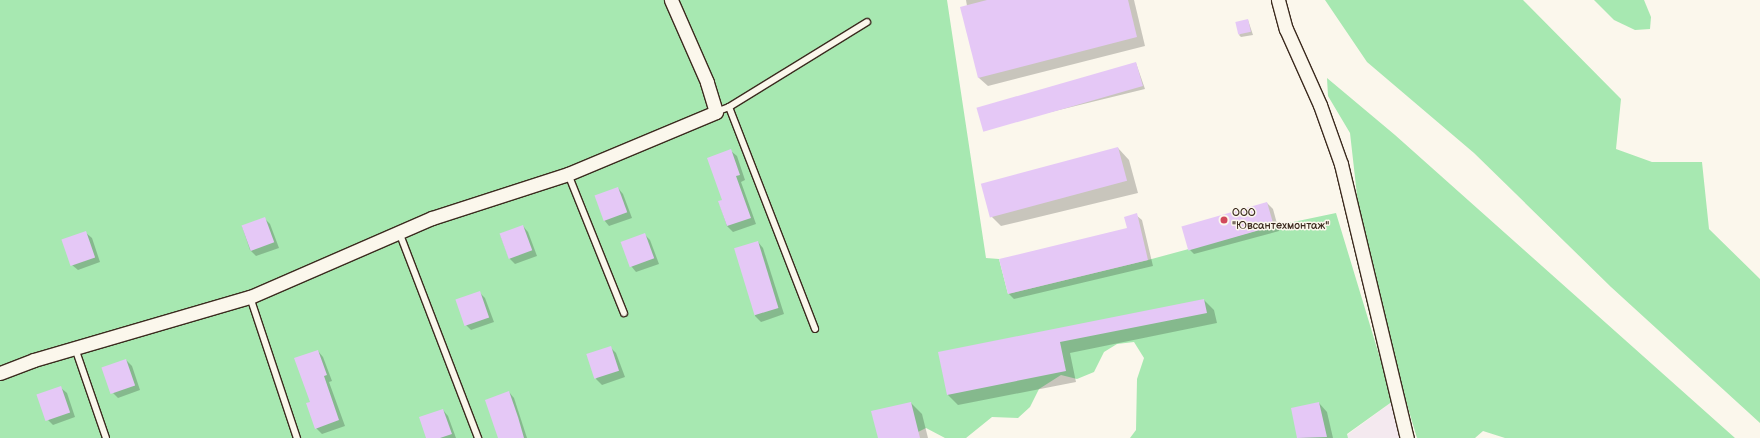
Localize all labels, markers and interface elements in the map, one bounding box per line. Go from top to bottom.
place label: ООО "Ювсантехмонтаж" [1232,207,1329,233]
marker: ООО "Ювсантехмонтаж" [1219,215,1229,225]

